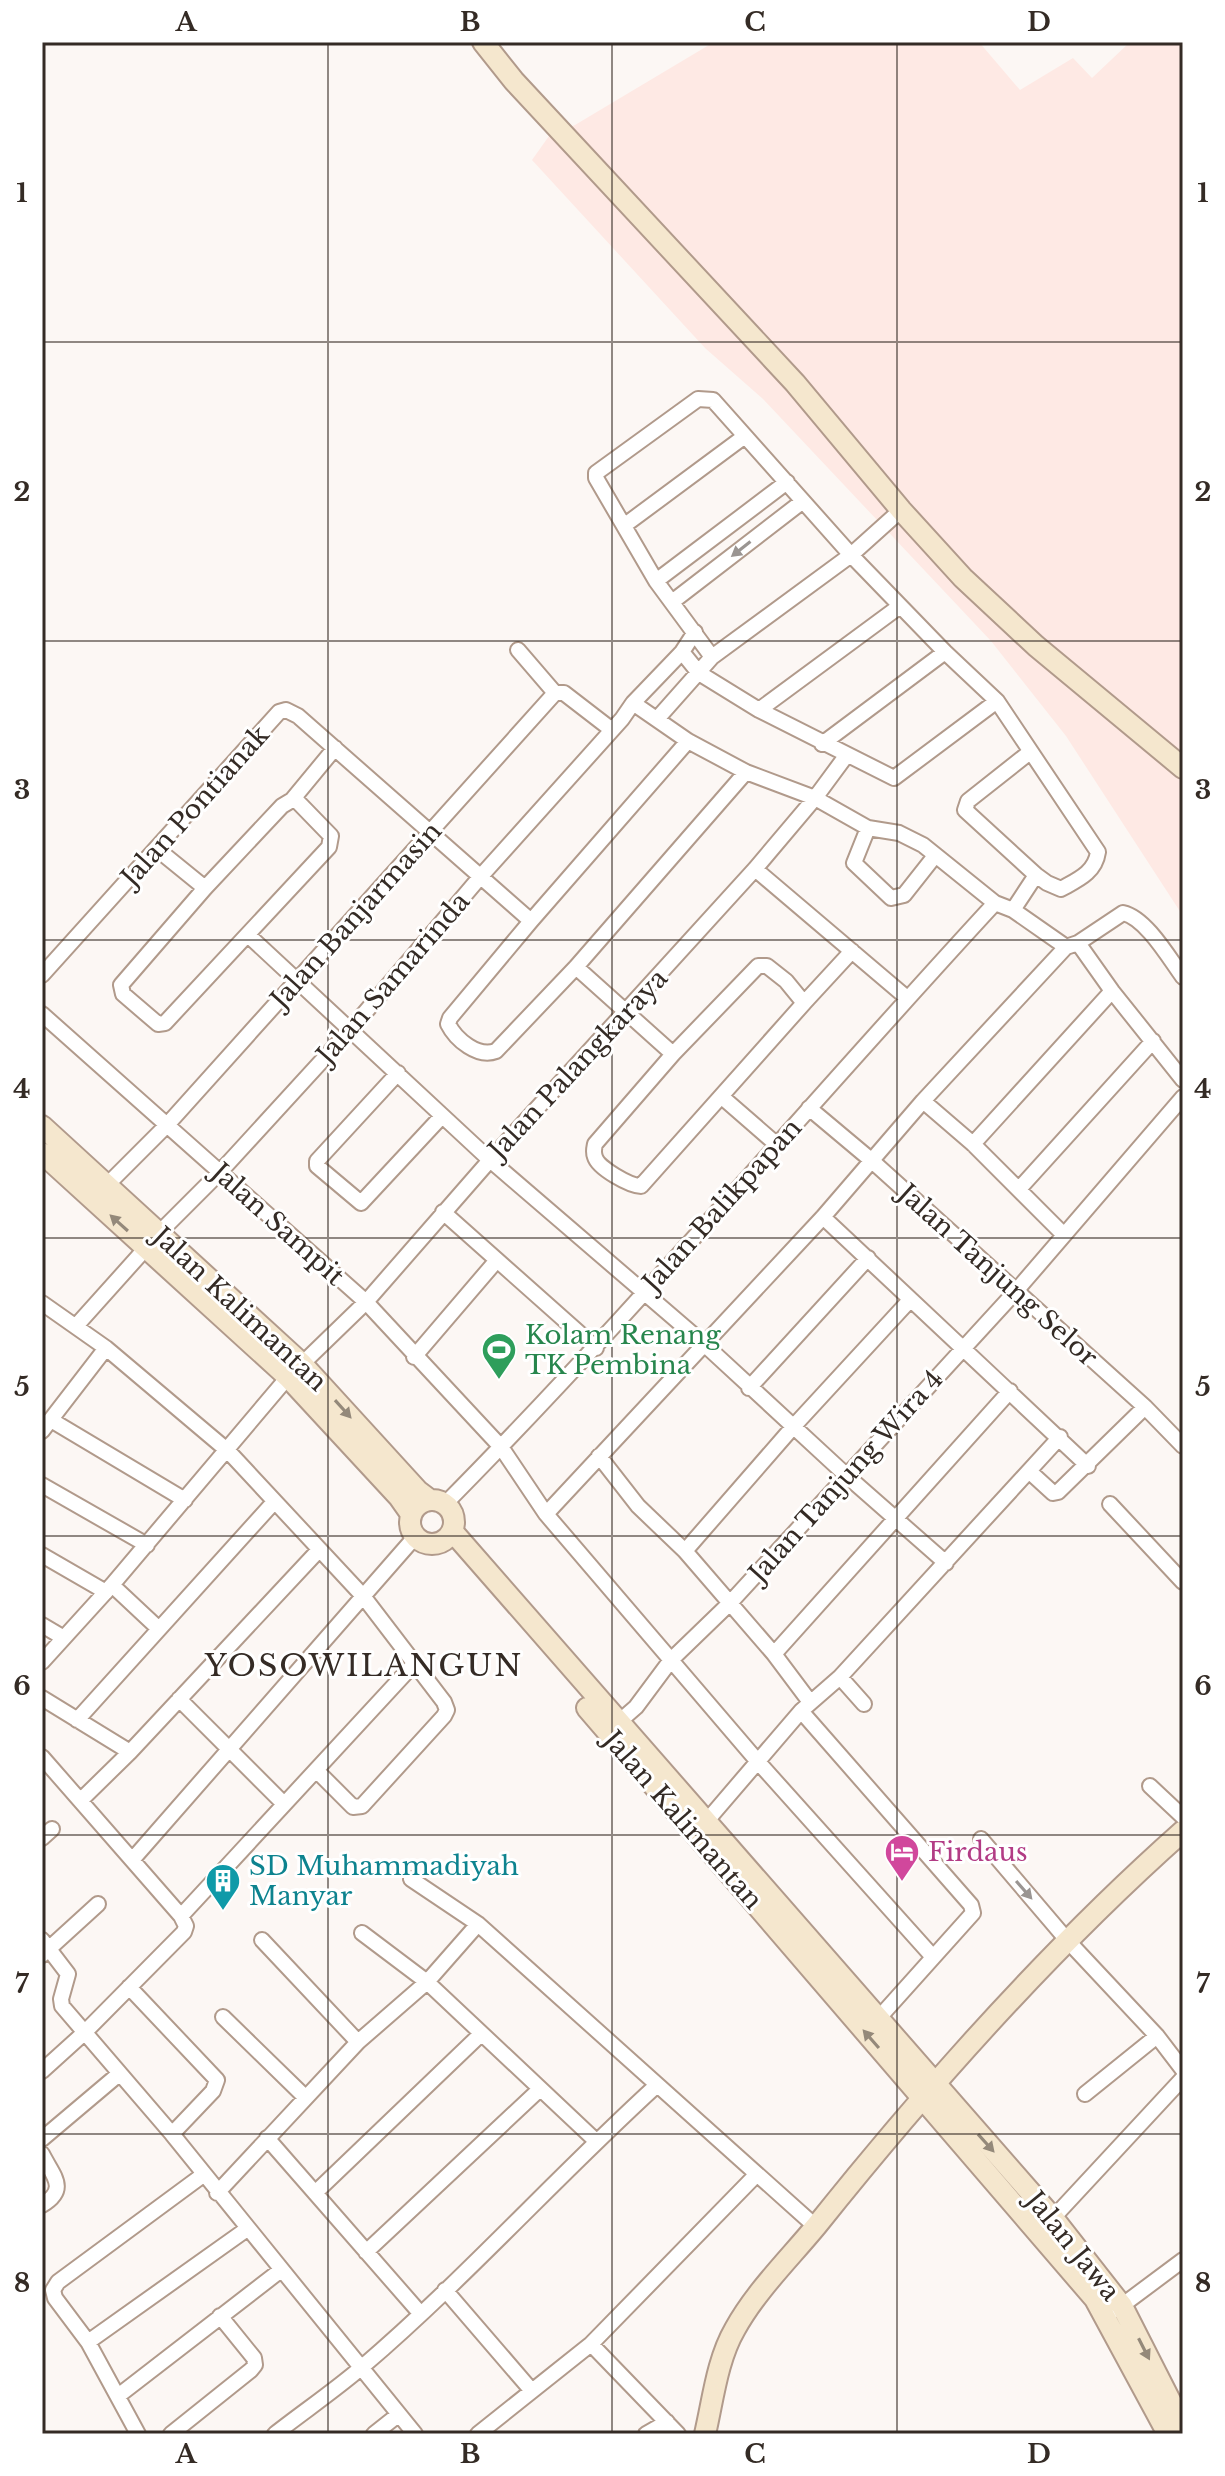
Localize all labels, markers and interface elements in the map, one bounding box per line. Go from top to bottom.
text: A [174,6,197,38]
text: B [460,6,480,38]
text: C [744,6,766,38]
text: D [1027,6,1051,38]
text: 1 [16,177,28,209]
text: 1 [1197,177,1209,209]
text: 2 [14,476,30,508]
text: 2 [1195,476,1211,508]
one-way arrow [731,540,751,556]
street label: Jalan Pontianak [112,719,276,895]
text: 3 [14,774,30,806]
text: 3 [1195,774,1211,806]
street label: Jalan Banjarmasin [262,815,448,1017]
street label: Jalan Samarinda [308,885,477,1073]
street label: Jalan Palangkaraya [480,962,675,1168]
text: 4 [13,1073,31,1105]
text: 4 [1194,1073,1212,1105]
street label: Jalan Balikpapan [634,1112,808,1300]
street label: Jalan Sampit [203,1154,351,1292]
street label: Jalan Tanjung Selor [889,1175,1105,1373]
one-way arrow [109,1214,128,1232]
street label: Jalan Kalimantan [144,1218,334,1398]
place label: Kolam Renang TK Pembina [525,1319,721,1381]
sports icon: Kolam Renang TK Pembina [480,1331,518,1381]
street label: Jalan Tanjung Wira 4 [740,1363,950,1591]
text: 5 [14,1371,30,1403]
text: 5 [1195,1371,1211,1403]
one-way arrow [334,1400,352,1419]
district label: YOSOWILANGUN [204,1647,523,1684]
text: 6 [13,1670,31,1702]
text: 6 [1194,1670,1212,1702]
street label: Jalan Kalimantan [595,1722,769,1916]
hotel icon: Firdaus [883,1833,921,1883]
place label: Firdaus [928,1836,1028,1868]
place label: SD Muhammadiyah Manyar [249,1850,519,1912]
building icon: SD Muhammadiyah Manyar [204,1862,242,1912]
one-way arrow [1015,1879,1032,1899]
text: 7 [15,1968,29,2000]
text: 7 [1196,1968,1210,2000]
one-way arrow [863,2029,880,2049]
one-way arrow [977,2133,994,2153]
street label: Jalan Jawa [1017,2182,1127,2308]
text: 8 [14,2267,30,2299]
text: 8 [1195,2267,1211,2299]
one-way arrow [1137,2337,1150,2360]
text: A [174,2438,197,2470]
text: B [460,2438,480,2470]
text: C [744,2438,766,2470]
text: D [1027,2438,1051,2470]

